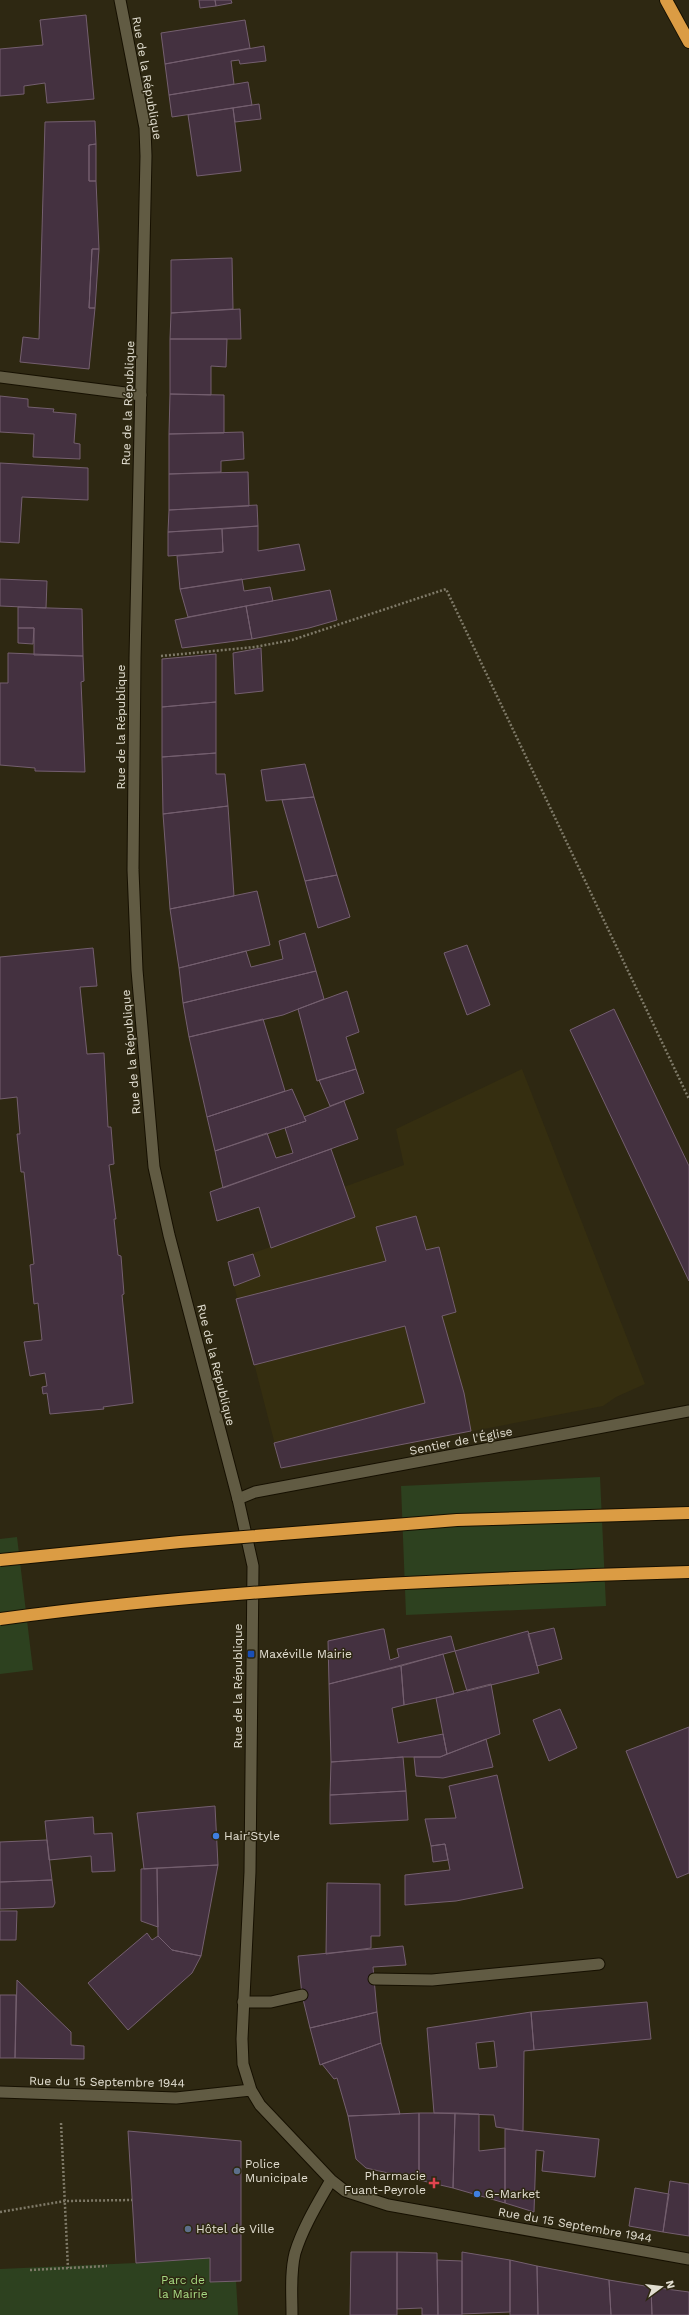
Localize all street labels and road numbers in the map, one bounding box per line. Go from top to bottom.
street label: Rue de la République [129,15,165,141]
street label: Rue de la République [119,340,137,466]
street label: Rue de la République [114,664,128,789]
street label: Rue de la République [119,989,143,1115]
street label: Rue de la République [194,1303,238,1427]
street label: Sentier de l'Église [408,1424,514,1458]
street label: Rue de la République [231,1623,245,1748]
street label: Rue du 15 Septembre 1944 [29,2074,185,2090]
street label: Rue du 15 Septembre 1944 [497,2205,653,2245]

